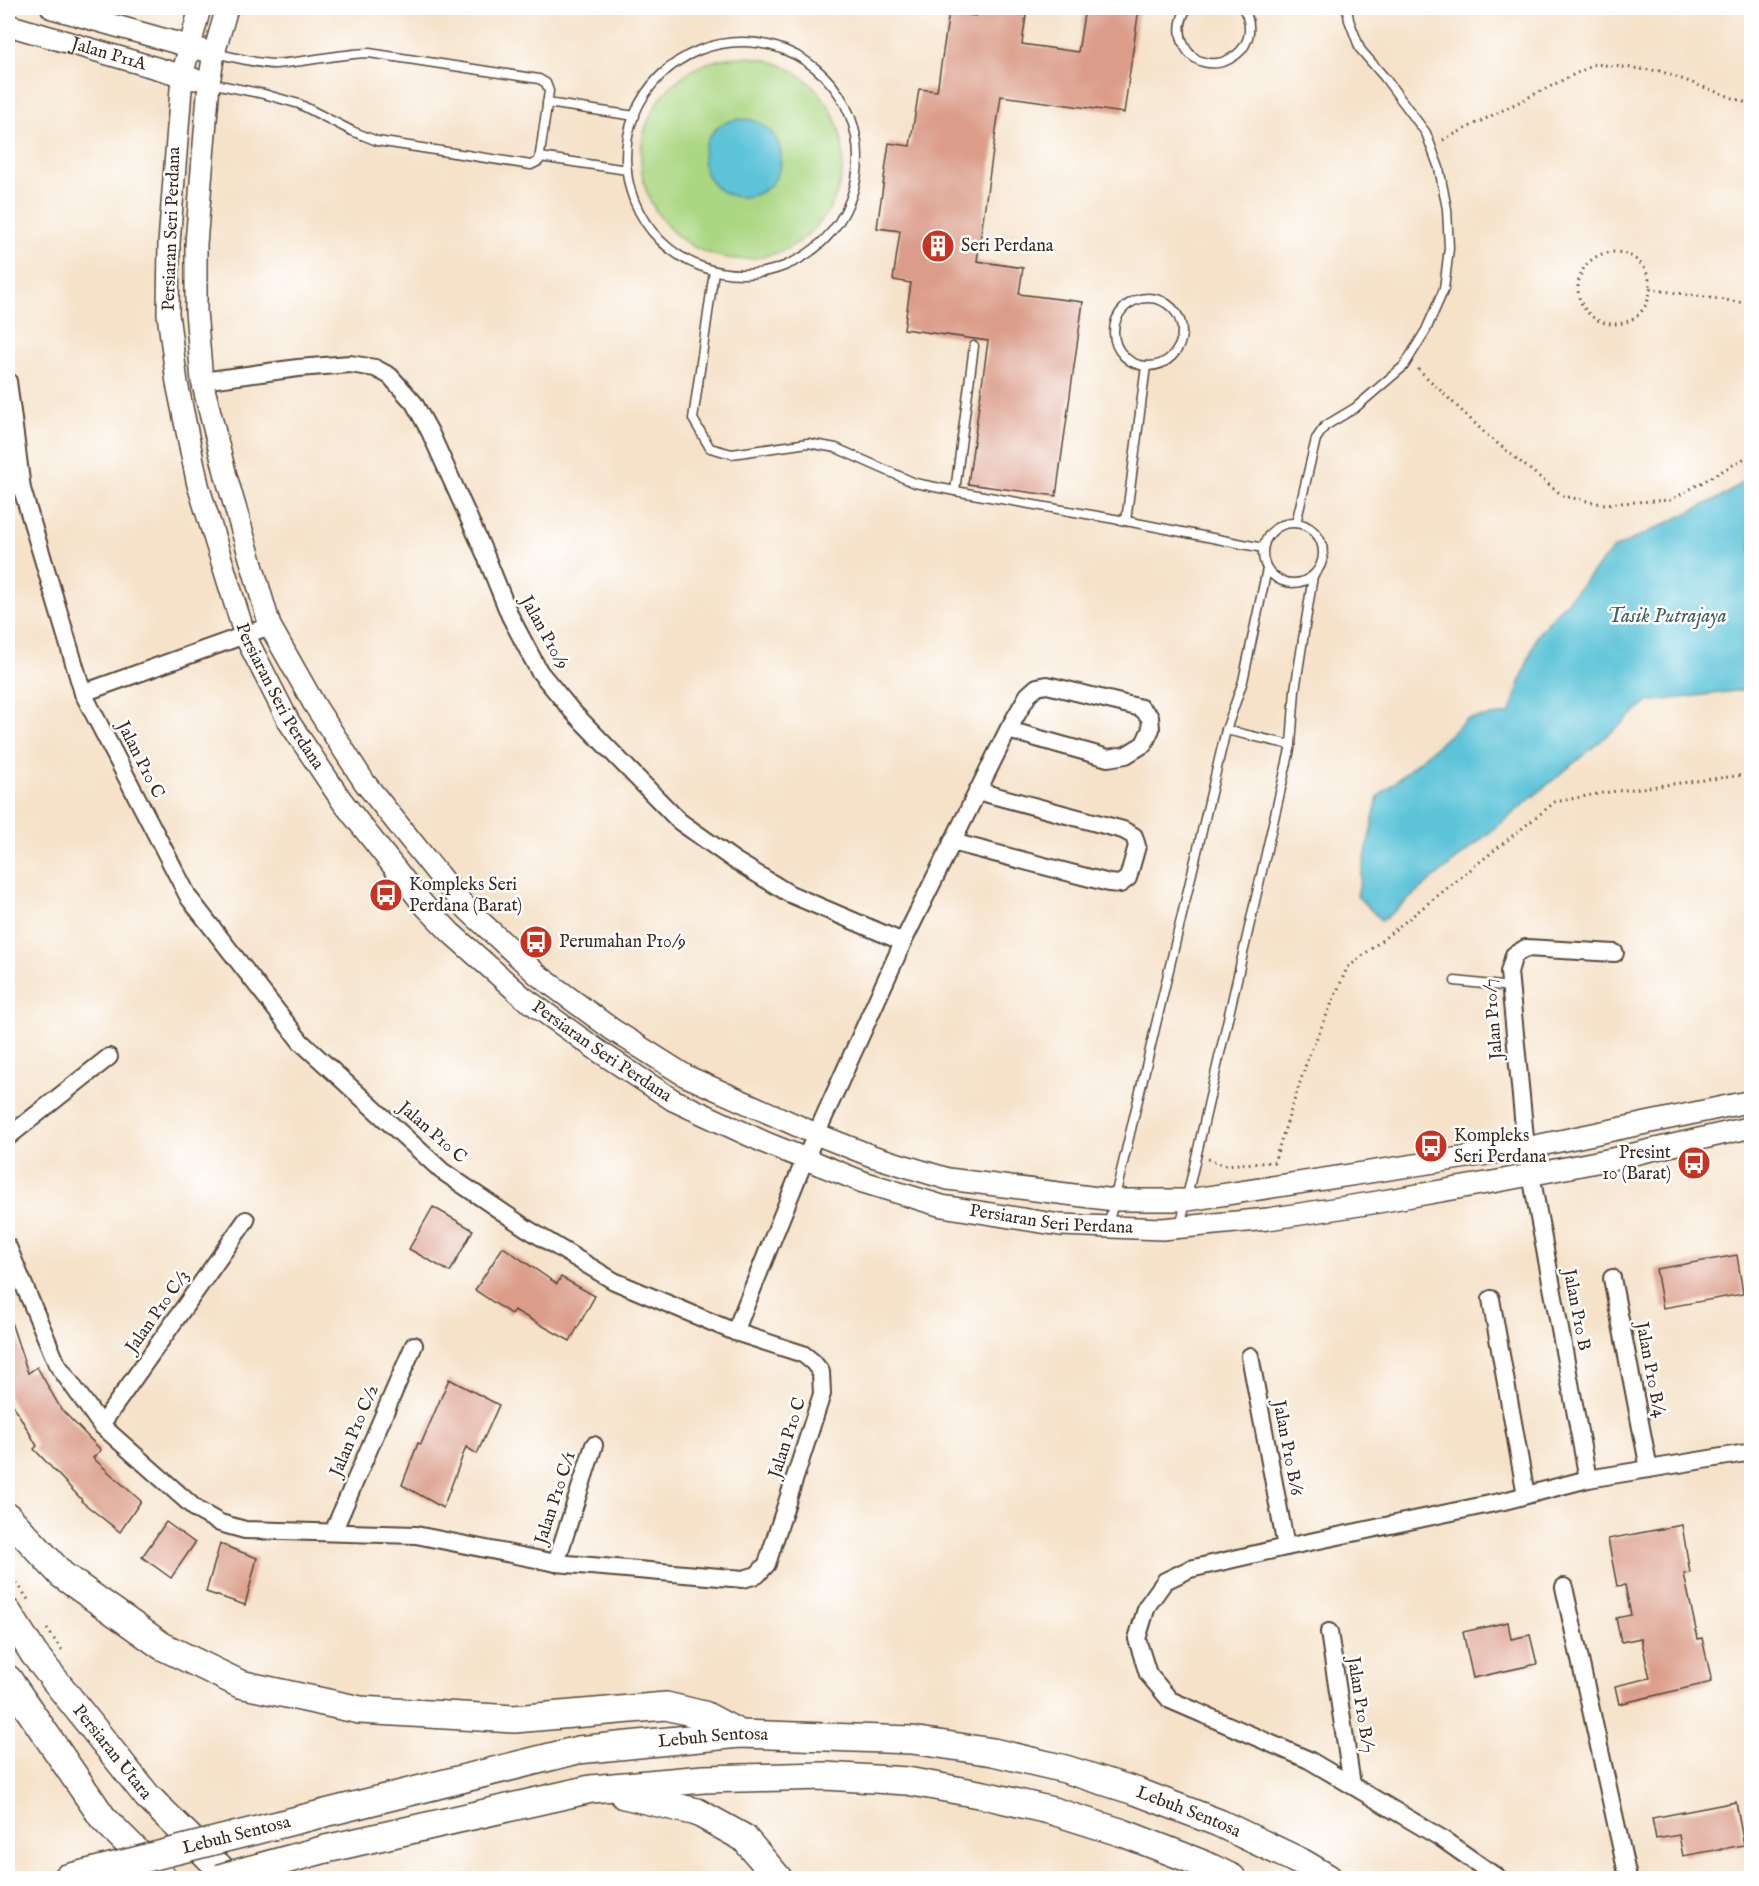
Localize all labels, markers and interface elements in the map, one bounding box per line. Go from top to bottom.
street label: Jalan P11A [67,32,150,76]
street label: Persiaran Seri Perdana [158,146,186,312]
building icon: Seri Perdana [920,228,956,264]
place label: Seri Perdana [961,235,1054,258]
street label: Jalan P10/9 [513,590,574,674]
water label: Tasik Putrajaya [1607,604,1727,629]
street label: Persiaran Seri Perdana [230,620,329,774]
street label: Jalan P10 C [110,716,169,803]
place label: Kompleks Seri Perdana (Barat) [409,874,522,918]
bus stop icon: Kompleks Seri Perdana (Barat) [368,877,404,913]
bus stop icon: Perumahan P10/9 [518,924,554,960]
place label: Perumahan P10/9 [559,931,686,954]
street label: Jalan P10/7 [1479,977,1509,1062]
street label: Persiaran Seri Perdana [527,996,676,1108]
street label: Jalan P10 C [391,1096,471,1169]
place label: Kompleks Seri Perdana [1454,1125,1547,1169]
bus stop icon: Kompleks Seri Perdana [1413,1128,1449,1164]
place label: Presint 10 (Barat) [1602,1142,1671,1186]
bus stop icon: Presint 10 (Barat) [1676,1145,1712,1181]
street label: Persiaran Seri Perdana [968,1199,1134,1239]
street label: Jalan P10 B [1556,1265,1595,1353]
street label: Jalan P10 C/3 [120,1266,195,1360]
street label: Jalan P10 B/4 [1629,1318,1671,1420]
street label: Jalan P10 C/2 [324,1381,385,1482]
street label: Jalan P10 C [764,1395,812,1483]
street label: Jalan P10 B/6 [1266,1397,1308,1498]
street label: Jalan P10 C/1 [530,1449,582,1549]
street label: Jalan P10 B/7 [1341,1653,1379,1755]
street label: Persiaran Utara [67,1700,157,1805]
street label: Lebuh Sentosa [657,1722,769,1753]
street label: Lebuh Sentosa [1133,1781,1245,1843]
street label: Lebuh Sentosa [180,1811,293,1860]

